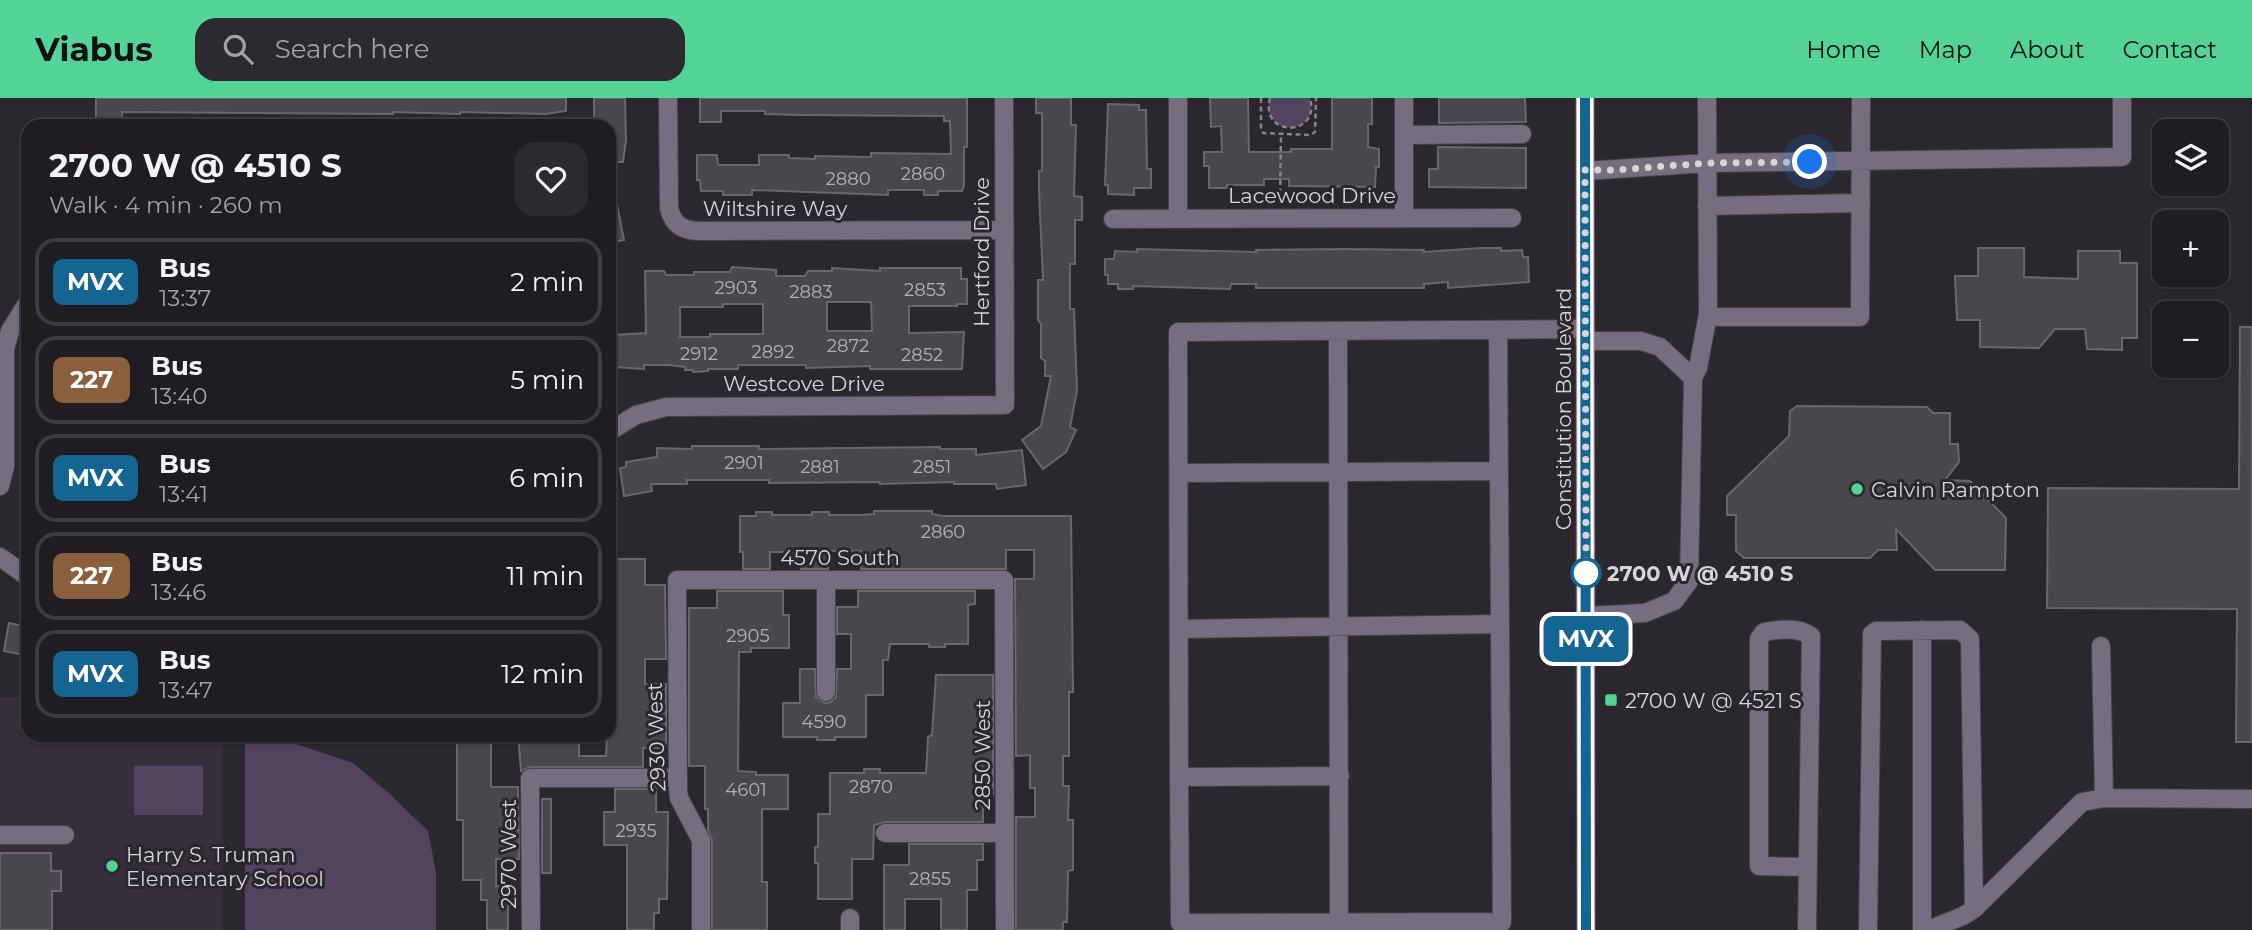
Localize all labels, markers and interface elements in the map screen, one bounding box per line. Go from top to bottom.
search box [195,18,685,81]
text: Viabus [35,29,153,69]
icon: search [219,30,257,68]
text: Search here [275,33,429,65]
text: Home [1806,35,1881,64]
text: Map [1919,35,1972,64]
text: About [2010,35,2084,64]
text: Contact [2122,35,2217,64]
map controls [2152,119,2229,378]
button: layers [2152,119,2229,196]
button: heart [514,142,588,216]
your location [1792,144,1827,179]
text: 2700 W @ 4510 S [49,145,342,185]
house number: 2860 [901,163,945,185]
house number: 2880 [825,168,871,190]
street label: Hertford Drive [969,177,994,327]
street label: Lacewood Drive [1228,183,1396,208]
text: Walk · 4 min · 260 m [49,191,283,219]
street label: Wiltshire Way [703,196,848,221]
button: + [2152,210,2229,287]
text: Bus [159,252,211,284]
text: 2 min [510,266,584,298]
text: MVX [67,267,124,296]
house number: 2903 [714,277,758,299]
house number: 2853 [904,279,946,301]
house number: 2883 [789,281,833,303]
text: 13:37 [159,284,211,312]
street label: Constitution Boulevard [1551,288,1576,530]
button: − [2152,301,2229,378]
house number: 2872 [827,335,869,357]
house number: 2892 [752,341,794,363]
house number: 2912 [680,343,718,365]
house number: 2852 [901,344,943,366]
text: Bus [151,350,203,382]
text: 5 min [510,364,584,396]
text: 227 [70,365,113,394]
street label: Westcove Drive [723,371,885,396]
text: 13:40 [151,382,208,410]
text: Bus [159,448,211,480]
house number: 2901 [724,452,764,474]
house number: 2881 [800,456,840,478]
house number: 2851 [913,456,951,478]
text: 6 min [509,462,584,494]
text: MVX [67,463,124,492]
place label: Calvin Rampton [1871,477,2040,502]
text: 13:41 [159,480,208,508]
marker: Calvin Rampton [1849,481,1865,497]
house number: 2860 [921,521,965,543]
street label: 4570 South [780,545,900,570]
text: Bus [151,546,203,578]
marker: 2700 W @ 4510 S [1571,558,1601,588]
text: 11 min [506,560,584,592]
text: 227 [70,561,113,590]
place label: 2700 W @ 4510 S [1607,561,1793,586]
text: 13:46 [151,578,206,606]
line badge: MVX [1546,616,1626,662]
text: MVX [1558,624,1614,653]
house number: 2905 [726,625,770,647]
text: Bus [159,644,211,676]
text: 12 min [501,658,584,690]
text: MVX [67,659,124,688]
text: 13:47 [159,676,213,704]
street label: 2930 West [642,682,670,792]
place label: 2700 W @ 4521 S [1625,688,1802,713]
marker: 2700 W @ 4521 S [1603,692,1619,708]
street label: 2850 West [970,700,995,810]
house number: 4590 [802,711,846,733]
house number: 2870 [849,776,893,798]
house number: 4601 [725,779,767,801]
street label: 2970 West [496,799,521,909]
house number: 2935 [615,820,657,842]
place label: Harry S. Truman Elementary School [126,842,324,891]
marker: Harry S. Truman Elementary School [104,858,120,874]
house number: 2855 [909,868,951,890]

